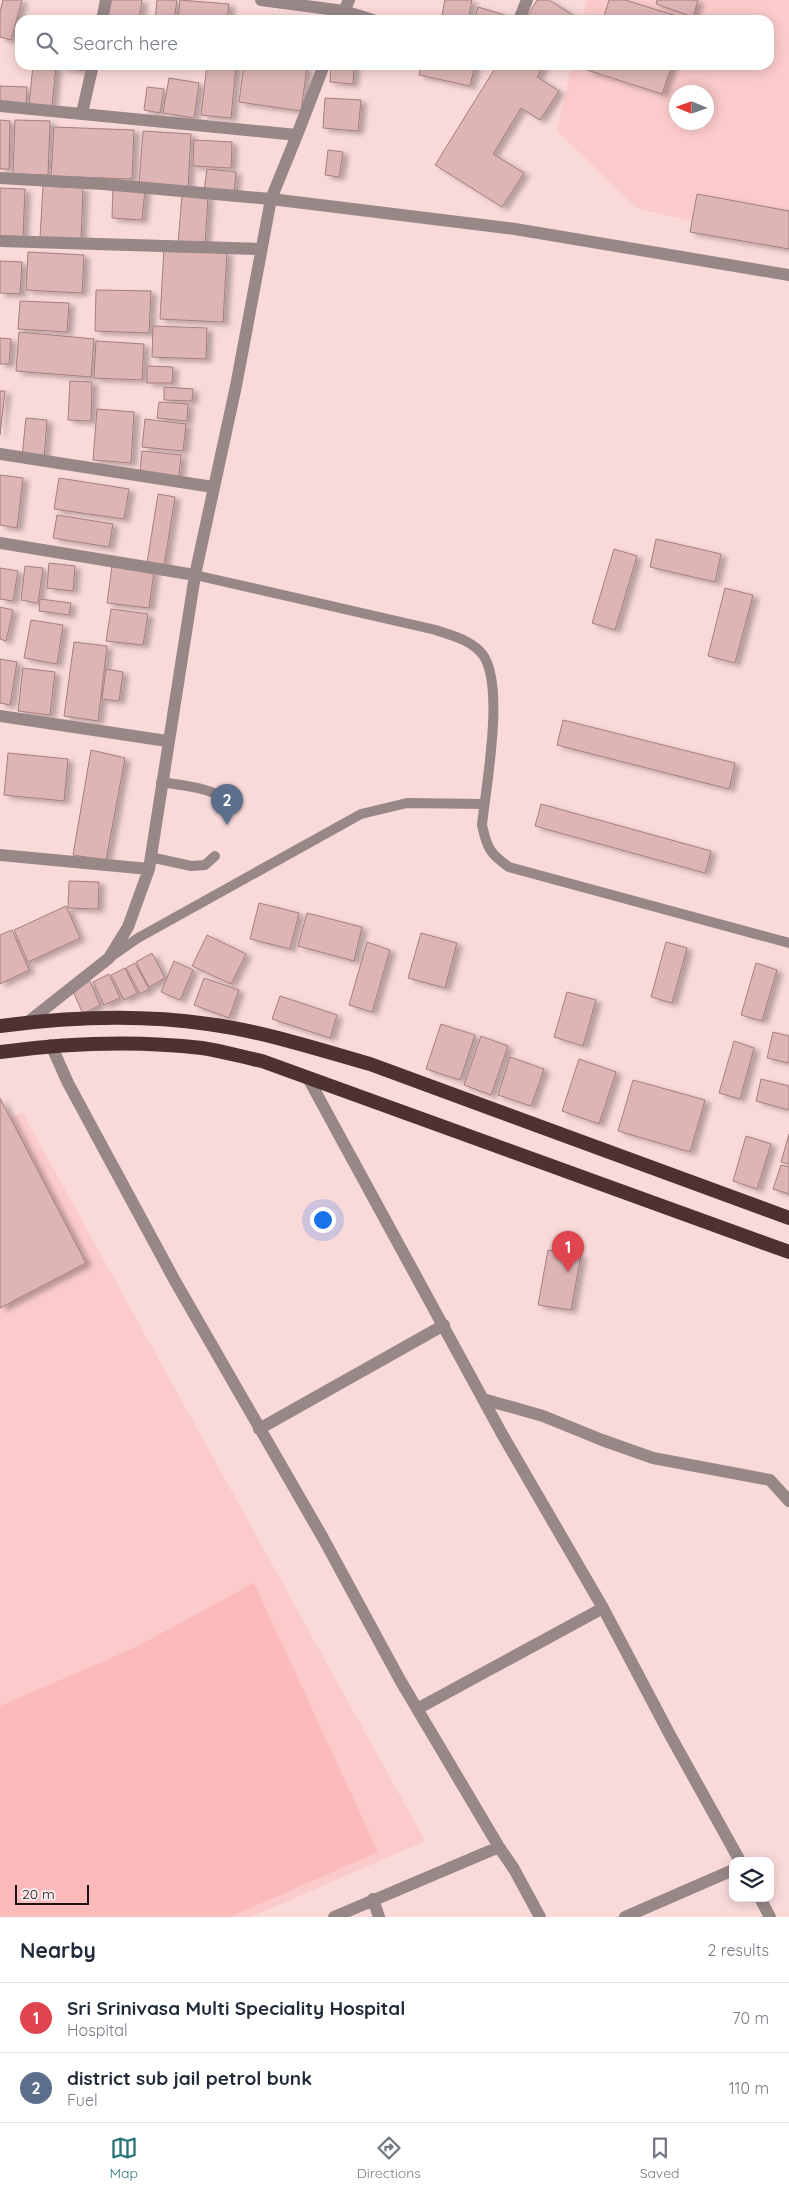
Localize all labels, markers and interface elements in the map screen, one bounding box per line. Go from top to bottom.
search box [15,15,774,70]
icon: search [33,29,61,57]
text: Search here [73,31,178,55]
north arrow [669,85,714,130]
pin: 2 [211,784,243,825]
your location [310,1207,336,1233]
pin: 1 [552,1231,584,1272]
map controls [729,1857,774,1902]
button: layers [729,1857,774,1902]
scale bar [15,1882,89,1905]
text: 20 m [22,1885,55,1903]
text: Nearby [20,1937,96,1963]
text: 2 results [707,1940,769,1960]
text: Sri Srinivasa Multi Speciality Hospital [67,1996,405,2020]
text: 1 [33,2008,39,2028]
text: 70 m [732,2008,769,2028]
text: Hospital [67,2020,128,2040]
text: district sub jail petrol bunk [67,2066,312,2090]
text: 2 [31,2078,41,2098]
text: 110 m [729,2078,769,2098]
text: Fuel [67,2090,98,2110]
tab: Map [109,2134,138,2182]
tab: Directions [357,2134,421,2182]
tab: Saved [640,2134,680,2182]

